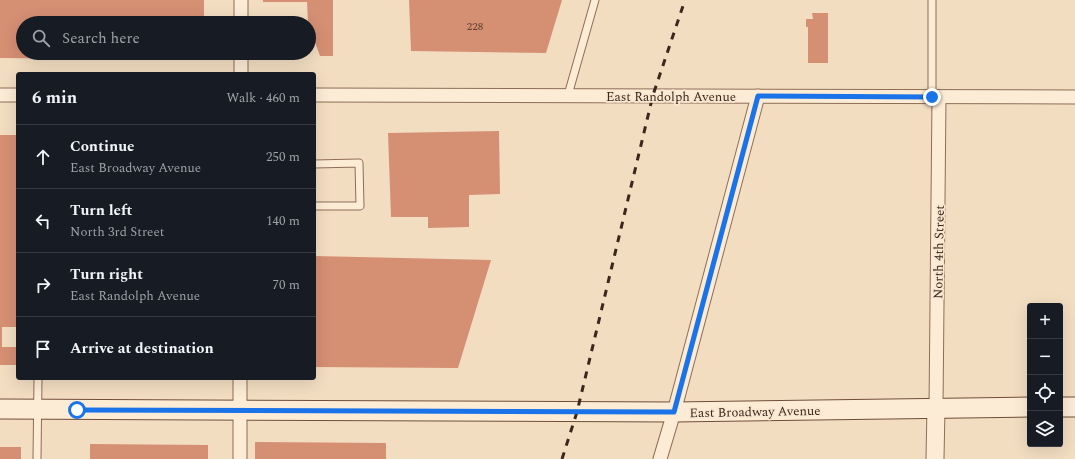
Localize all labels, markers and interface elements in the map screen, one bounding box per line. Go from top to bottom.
search box [16,16,316,60]
house number: 228 [467,18,484,35]
icon: search [30,27,52,49]
text: Search here [62,27,140,50]
text: 6 min [32,85,77,111]
street label: East Randolph Avenue [606,87,736,107]
text: Walk · 460 m [226,88,300,108]
route end [923,88,941,106]
text: Continue [70,135,135,158]
icon: ahead [32,146,54,168]
text: 250 m [266,147,300,167]
text: East Broadway Avenue [70,158,201,178]
text: Turn left [70,199,132,222]
street label: North 4th Street [928,204,950,299]
icon: left [32,210,54,232]
text: 140 m [266,211,300,231]
text: North 3rd Street [70,222,164,242]
text: Turn right [70,263,143,286]
icon: right [32,274,54,296]
text: 70 m [273,275,300,295]
text: East Randolph Avenue [70,286,200,306]
map controls [1027,303,1063,447]
button: + [1027,303,1063,339]
text: Arrive at destination [70,337,214,360]
icon: arrive [32,338,54,360]
button: − [1027,339,1063,375]
button: locate [1027,375,1063,411]
route start [68,401,86,419]
street label: East Broadway Avenue [689,401,821,423]
button: layers [1027,411,1063,447]

